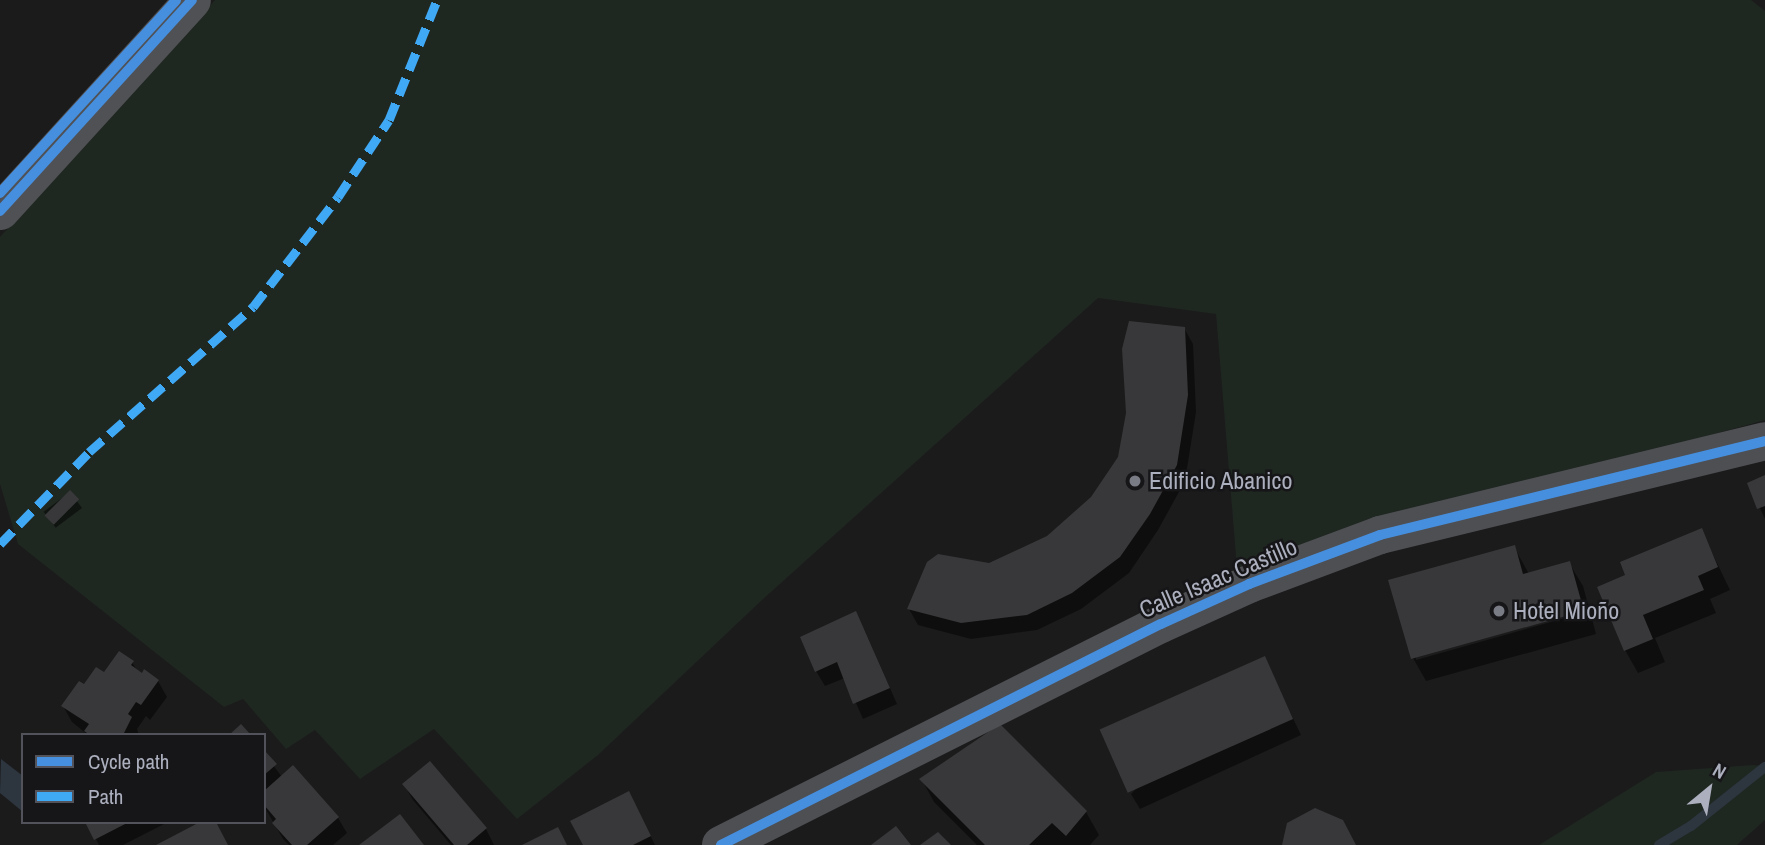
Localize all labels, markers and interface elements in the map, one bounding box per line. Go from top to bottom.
place label: Edificio Abanico [1149,467,1293,495]
marker: Edificio Abanico [1127,473,1143,489]
street label: Calle Isaac Castillo [1135,532,1301,624]
place label: Hotel Mioño [1513,597,1619,625]
marker: Hotel Mioño [1491,603,1507,619]
legend [21,733,266,824]
text: Cycle path [88,747,169,776]
north arrow [1674,754,1744,824]
text: N [1708,757,1731,785]
text: Path [88,782,123,811]

